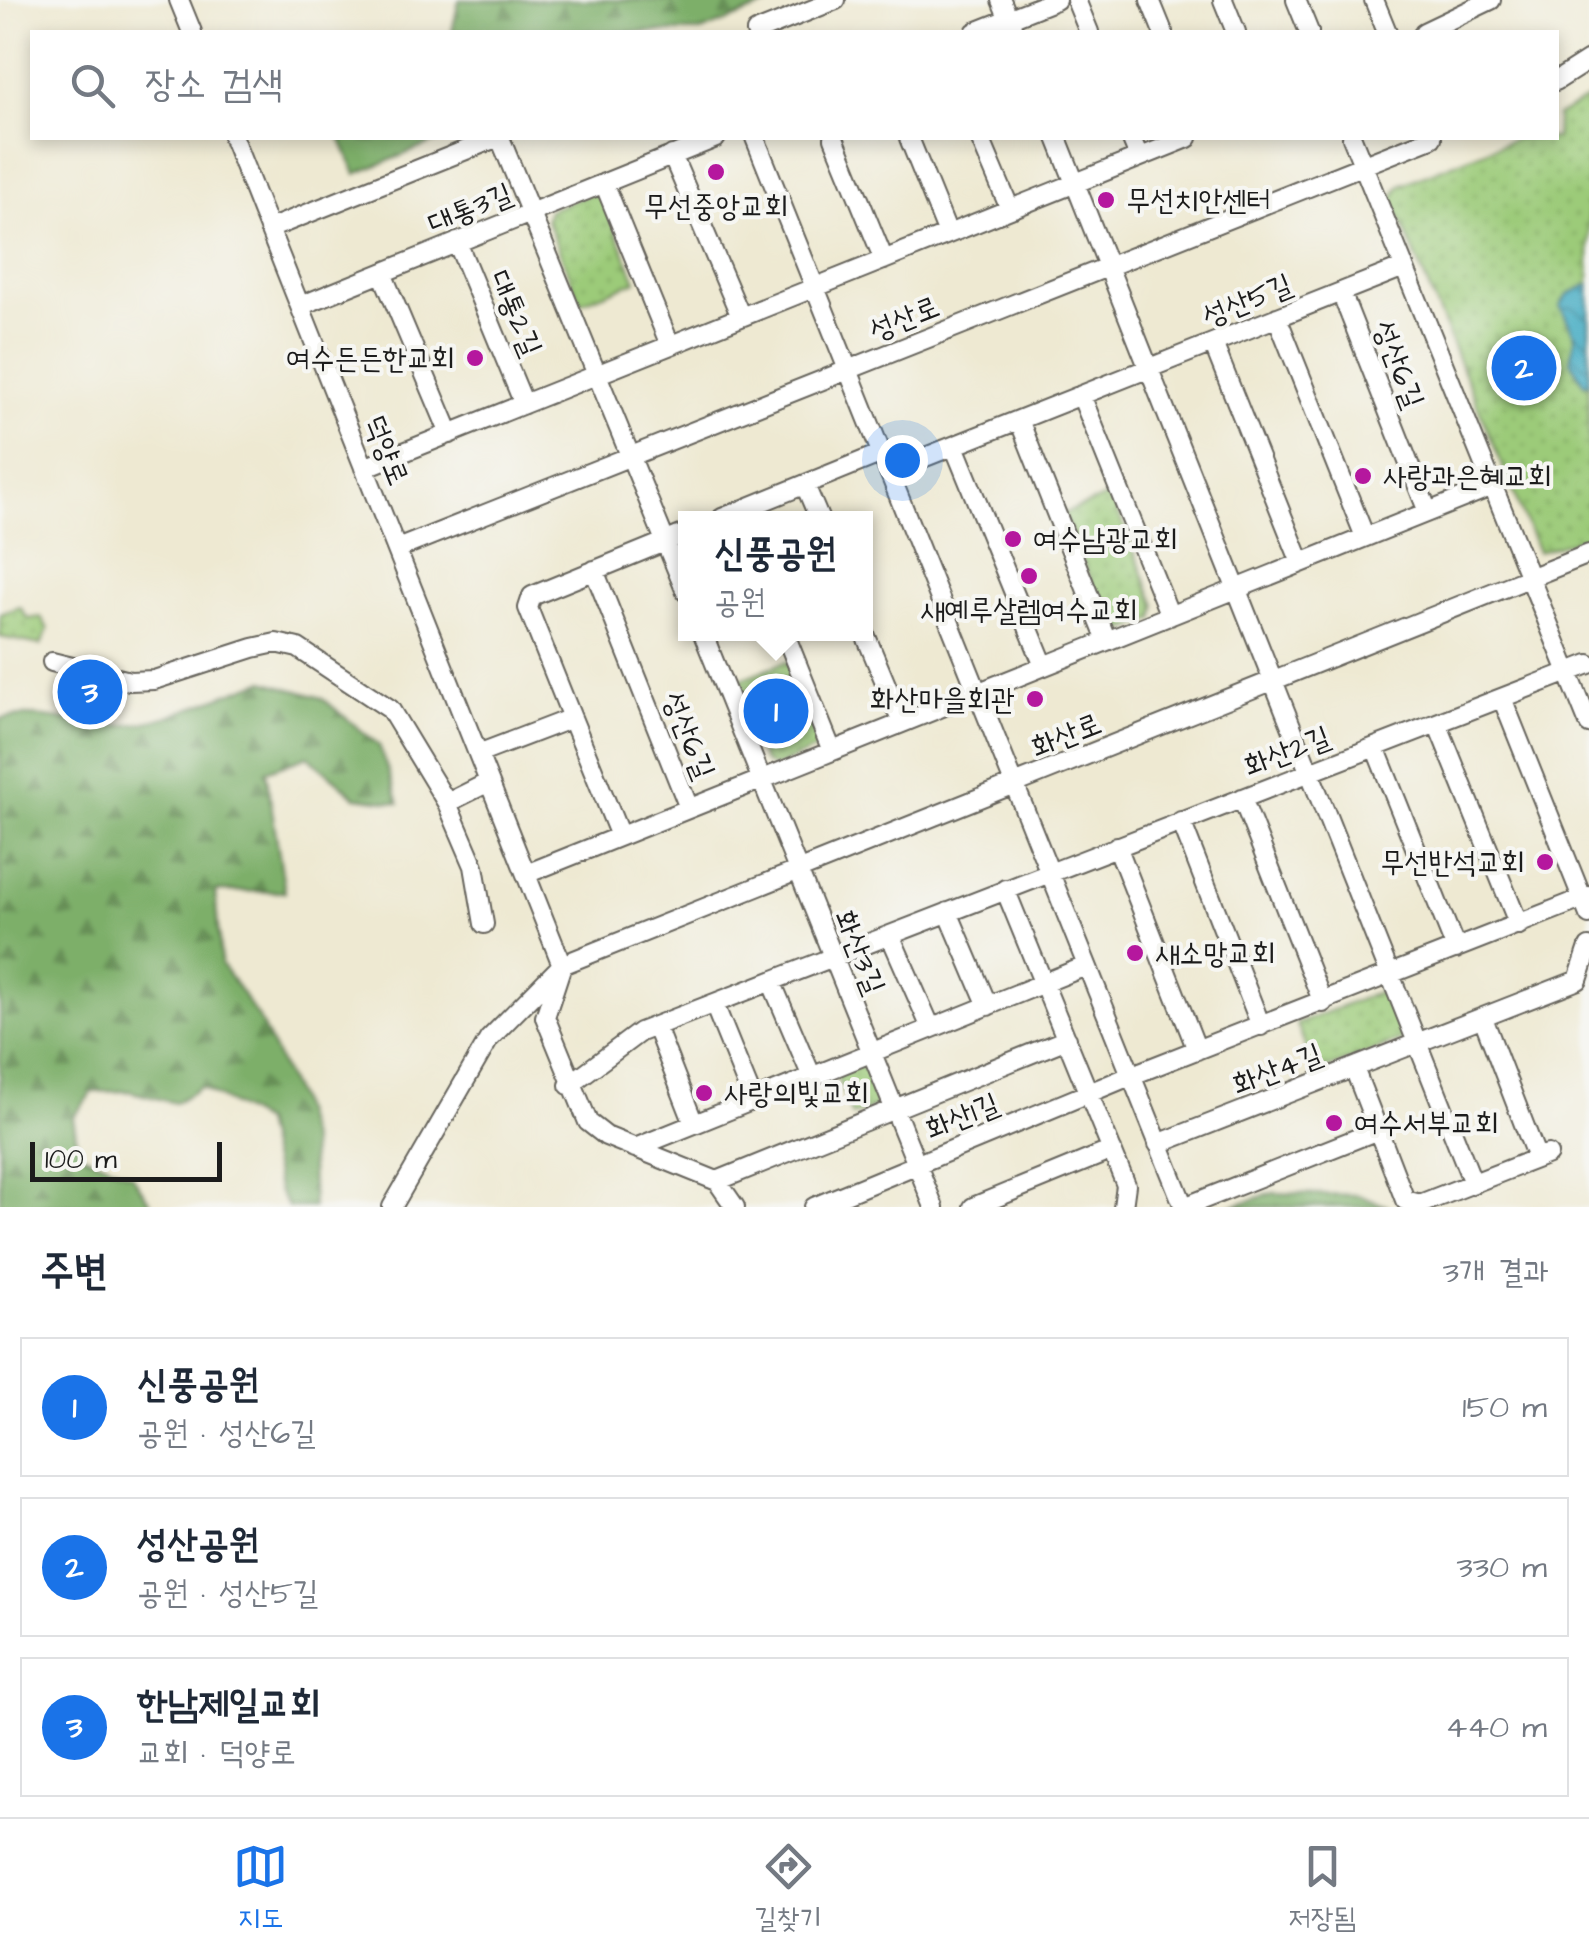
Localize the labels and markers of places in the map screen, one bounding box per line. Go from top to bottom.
marker: 무선중앙교회 [705,161,727,183]
place label: 무선치안센터 [1126,180,1271,222]
place label: 무선중앙교회 [644,186,788,228]
marker: 무선치안센터 [1095,189,1117,211]
pin: 2 [1492,330,1556,406]
place label: 여수든든한교회 [286,338,455,380]
marker: 여수든든한교회 [464,347,486,369]
place label: 사랑과은혜교회 [1383,456,1552,498]
marker: 사랑과은혜교회 [1352,465,1374,487]
place label: 여수남광교회 [1033,519,1178,561]
marker: 여수남광교회 [1002,528,1024,550]
marker: 새예루살렘여수교회 [1018,565,1040,587]
place label: 새예루살렘여수교회 [920,590,1138,632]
pin: 3 [58,654,122,730]
pin: 1 [744,674,808,748]
place label: 화산마을회관 [870,679,1015,721]
marker: 화산마을회관 [1024,688,1046,710]
place label: 무선반석교회 [1380,842,1525,884]
marker: 무선반석교회 [1534,851,1556,873]
place label: 새소망교회 [1155,933,1276,975]
marker: 새소망교회 [1124,942,1146,964]
place label: 사랑의빛교회 [724,1073,869,1115]
marker: 사랑의빛교회 [693,1082,715,1104]
place label: 여수서부교회 [1354,1103,1499,1145]
marker: 여수서부교회 [1323,1112,1345,1134]

